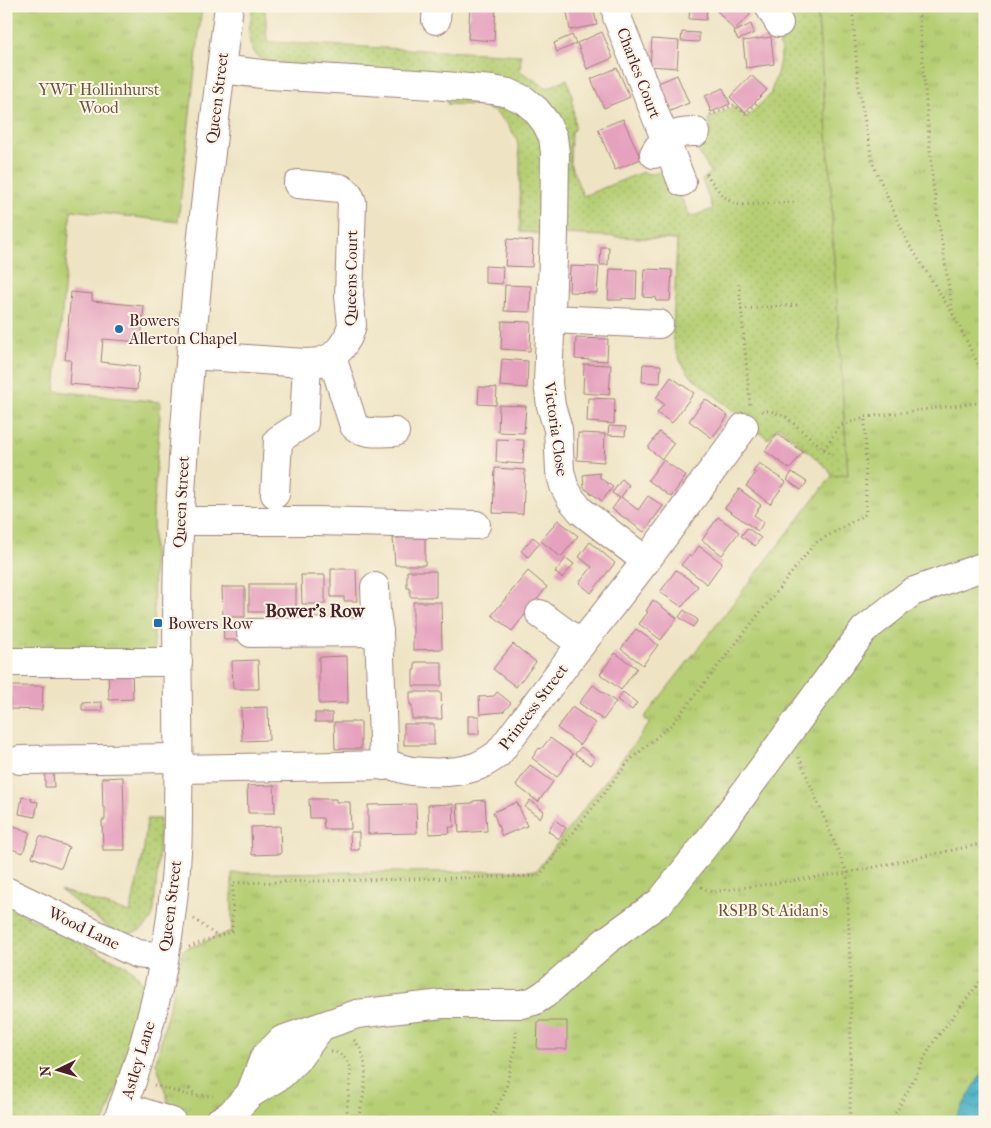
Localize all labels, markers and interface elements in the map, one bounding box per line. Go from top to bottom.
street label: Charles Court [613,25,665,121]
street label: Queen Street [202,51,232,145]
park label: YWT Hollinhurst Wood [38,80,160,117]
street label: Queens Court [341,229,361,326]
place label: Bowers Allerton Chapel [128,311,238,348]
marker: Bowers Allerton Chapel [113,323,125,335]
street label: Victoria Close [540,380,572,478]
street label: Queen Street [169,455,193,548]
district label: Bower's Row [265,601,366,622]
place label: Bowers Row [168,614,254,633]
marker: Bowers Row [152,617,164,629]
street label: Princess Street [494,660,572,754]
street label: Queen Street [155,859,185,953]
park label: RSPB St Aidan's [718,901,828,920]
street label: Wood Lane [44,902,123,954]
street label: Astley Lane [117,1019,159,1102]
north arrow [32,1046,82,1096]
text: N [37,1065,54,1077]

